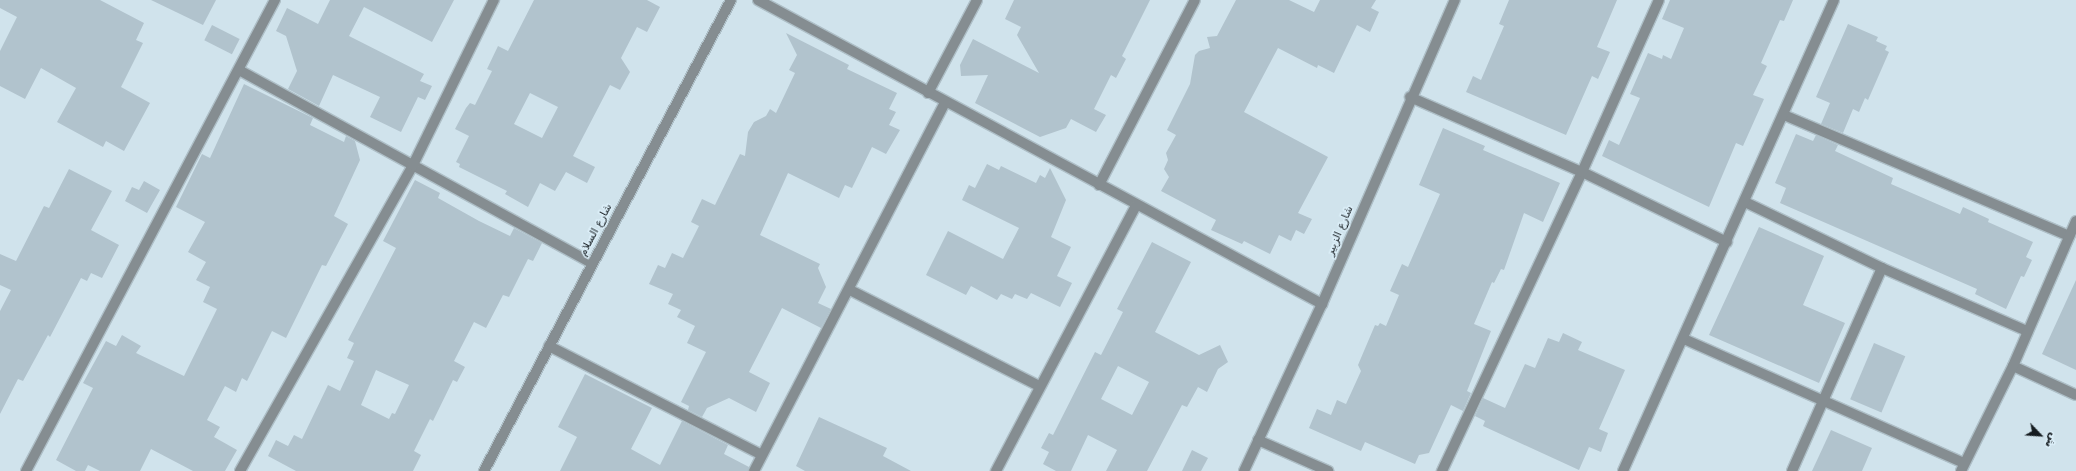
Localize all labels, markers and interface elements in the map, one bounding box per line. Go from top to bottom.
street label: شارع السلام [577,202,615,258]
street label: شارع الزبير [1324,204,1356,258]
north arrow [2020,415,2060,455]
text: ش [2042,431,2060,450]

